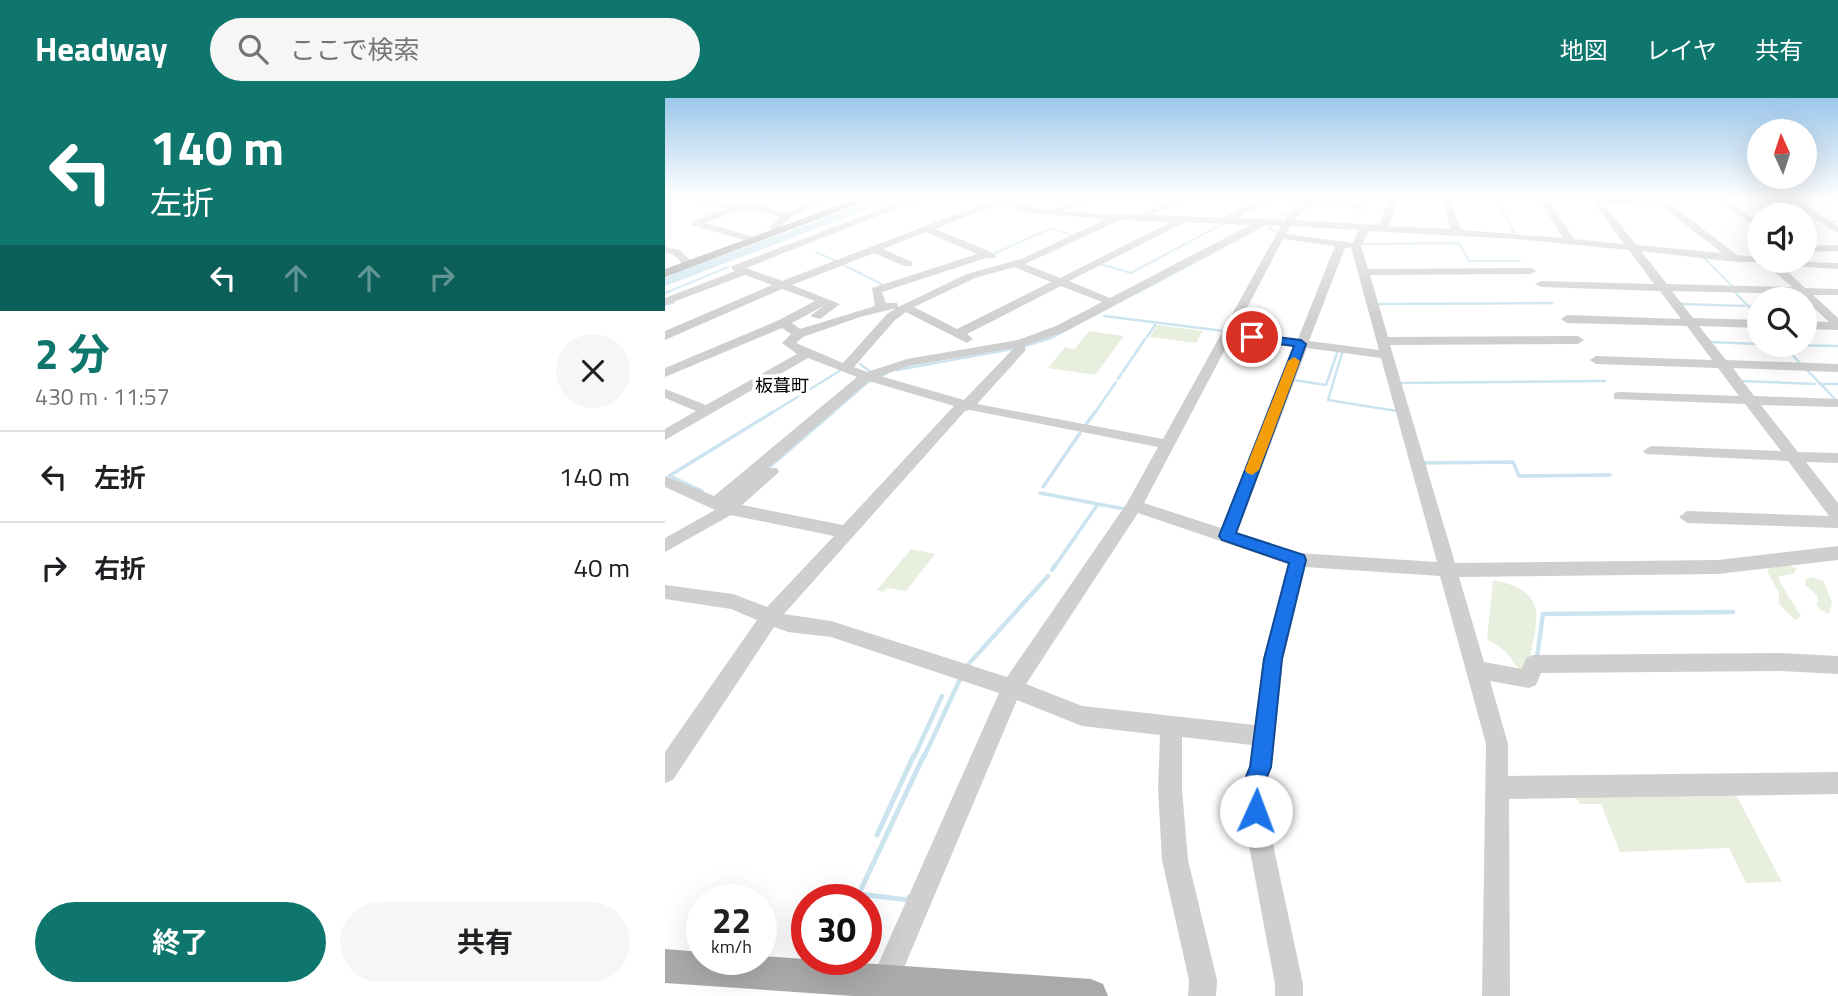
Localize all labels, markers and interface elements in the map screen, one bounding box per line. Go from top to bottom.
search box [210,18,700,81]
text: Headway [35,24,168,74]
icon: search [234,30,272,68]
text: ここで検索 [290,30,420,69]
text: 地図 [1560,32,1608,68]
text: レイヤ [1646,32,1717,68]
text: 共有 [1755,32,1803,68]
text: 140 m [150,109,284,184]
north arrow [1747,119,1817,189]
map controls [1747,119,1817,357]
icon: left [35,126,126,217]
text: 左折 [150,178,214,226]
button: sound [1747,203,1817,273]
icon: left [204,259,242,297]
icon: ahead [277,259,315,297]
icon: ahead [350,259,388,297]
icon: right [423,259,461,297]
button: search [1747,287,1817,357]
pin [1222,307,1282,367]
icon: arrive [1233,318,1271,356]
text: 2 分 [35,321,110,385]
button: close [556,334,630,408]
district label: 板葺町 [755,372,809,399]
text: 430 m · 11:57 [35,379,170,414]
text: 140 m [559,457,630,496]
icon: left [35,458,73,496]
text: 左折 [94,458,146,497]
text: 40 m [573,548,630,587]
icon: right [35,549,73,587]
text: 右折 [94,549,146,588]
position arrow [1219,774,1293,848]
speed limit sign: 30 [791,884,882,975]
text: 22 [712,893,751,947]
button: 終了 [35,902,326,982]
button: 共有 [340,902,630,982]
text: km/h [711,933,752,960]

